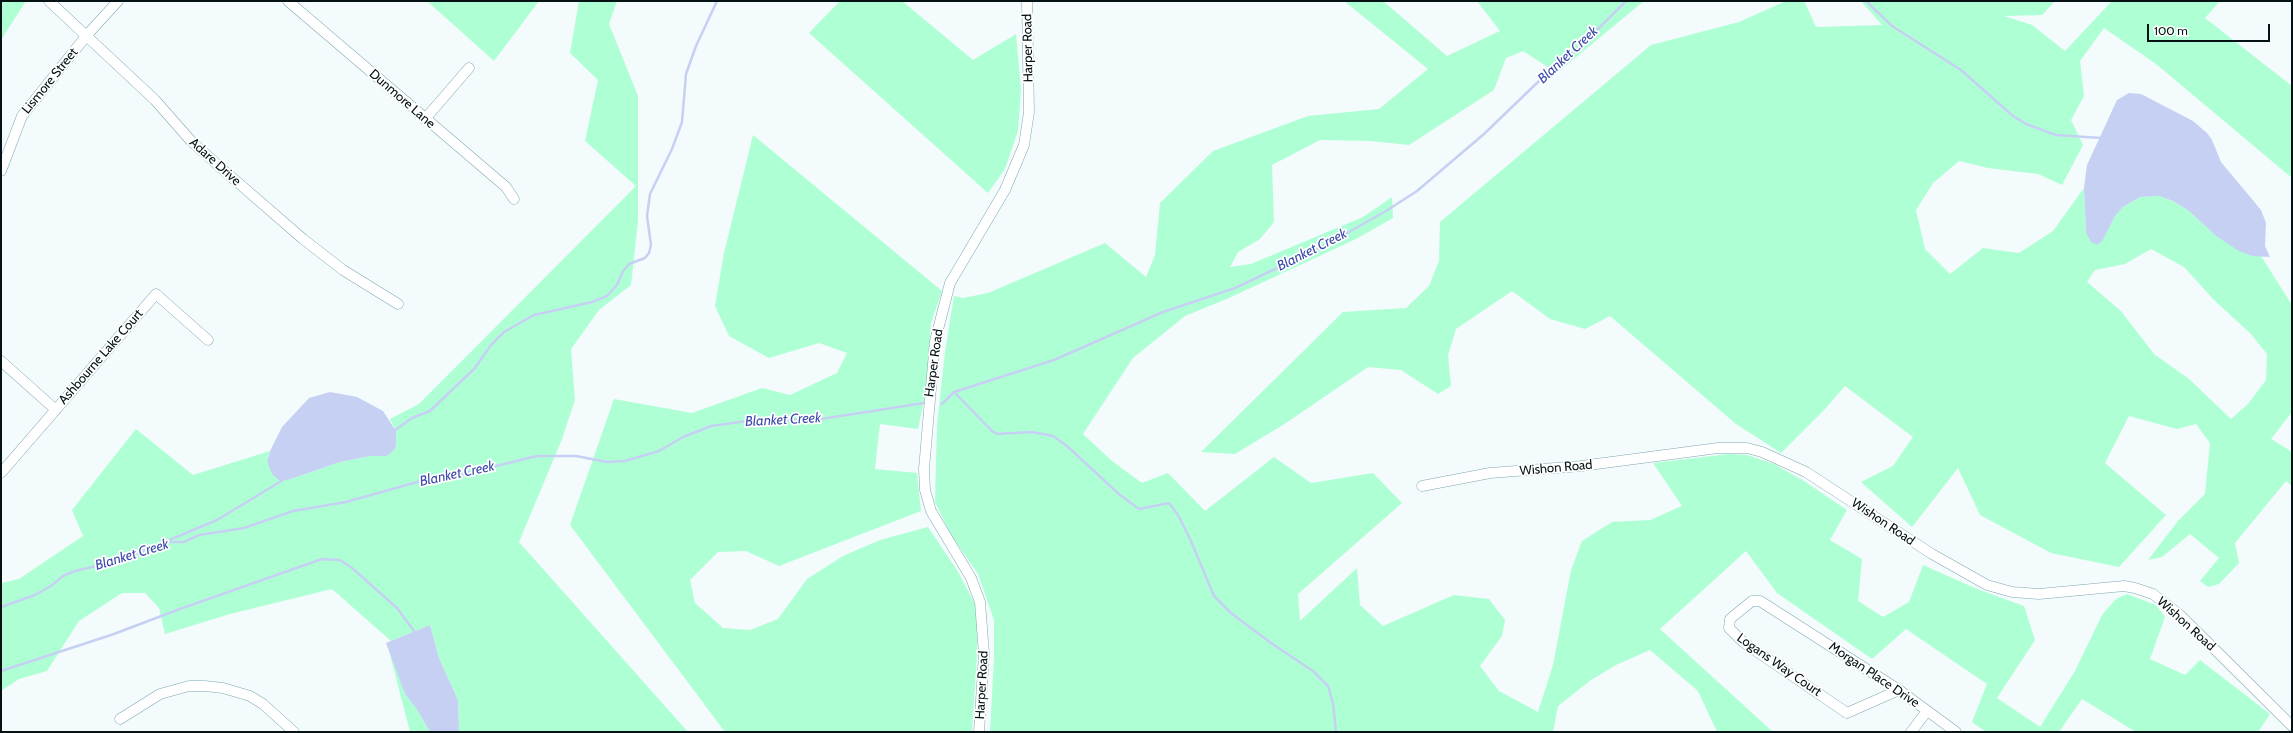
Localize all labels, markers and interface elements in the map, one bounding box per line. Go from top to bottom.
street label: Harper Road [1020,14,1036,82]
scale bar [2149,16,2272,42]
water label: Blanket Creek [1534,23,1602,87]
text: 100 m [2154,23,2188,38]
street label: Lismore Street [19,45,81,117]
street label: Dunmore Lane [366,66,438,132]
street label: Adare Drive [186,135,244,189]
water label: Blanket Creek [1274,225,1350,275]
street label: Ashbourne Lake Court [56,306,146,408]
street label: Harper Road [922,328,946,398]
water label: Blanket Creek [745,410,821,430]
street label: Wishon Road [1519,457,1593,479]
water label: Blanket Creek [418,458,496,490]
street label: Wishon Road [1848,495,1918,549]
water label: Blanket Creek [93,536,171,574]
street label: Wishon Road [2154,594,2218,654]
street label: Logans Way Court [1734,630,1824,700]
street label: Morgan Place Drive [1826,639,1922,711]
street label: Harper Road [972,650,992,720]

